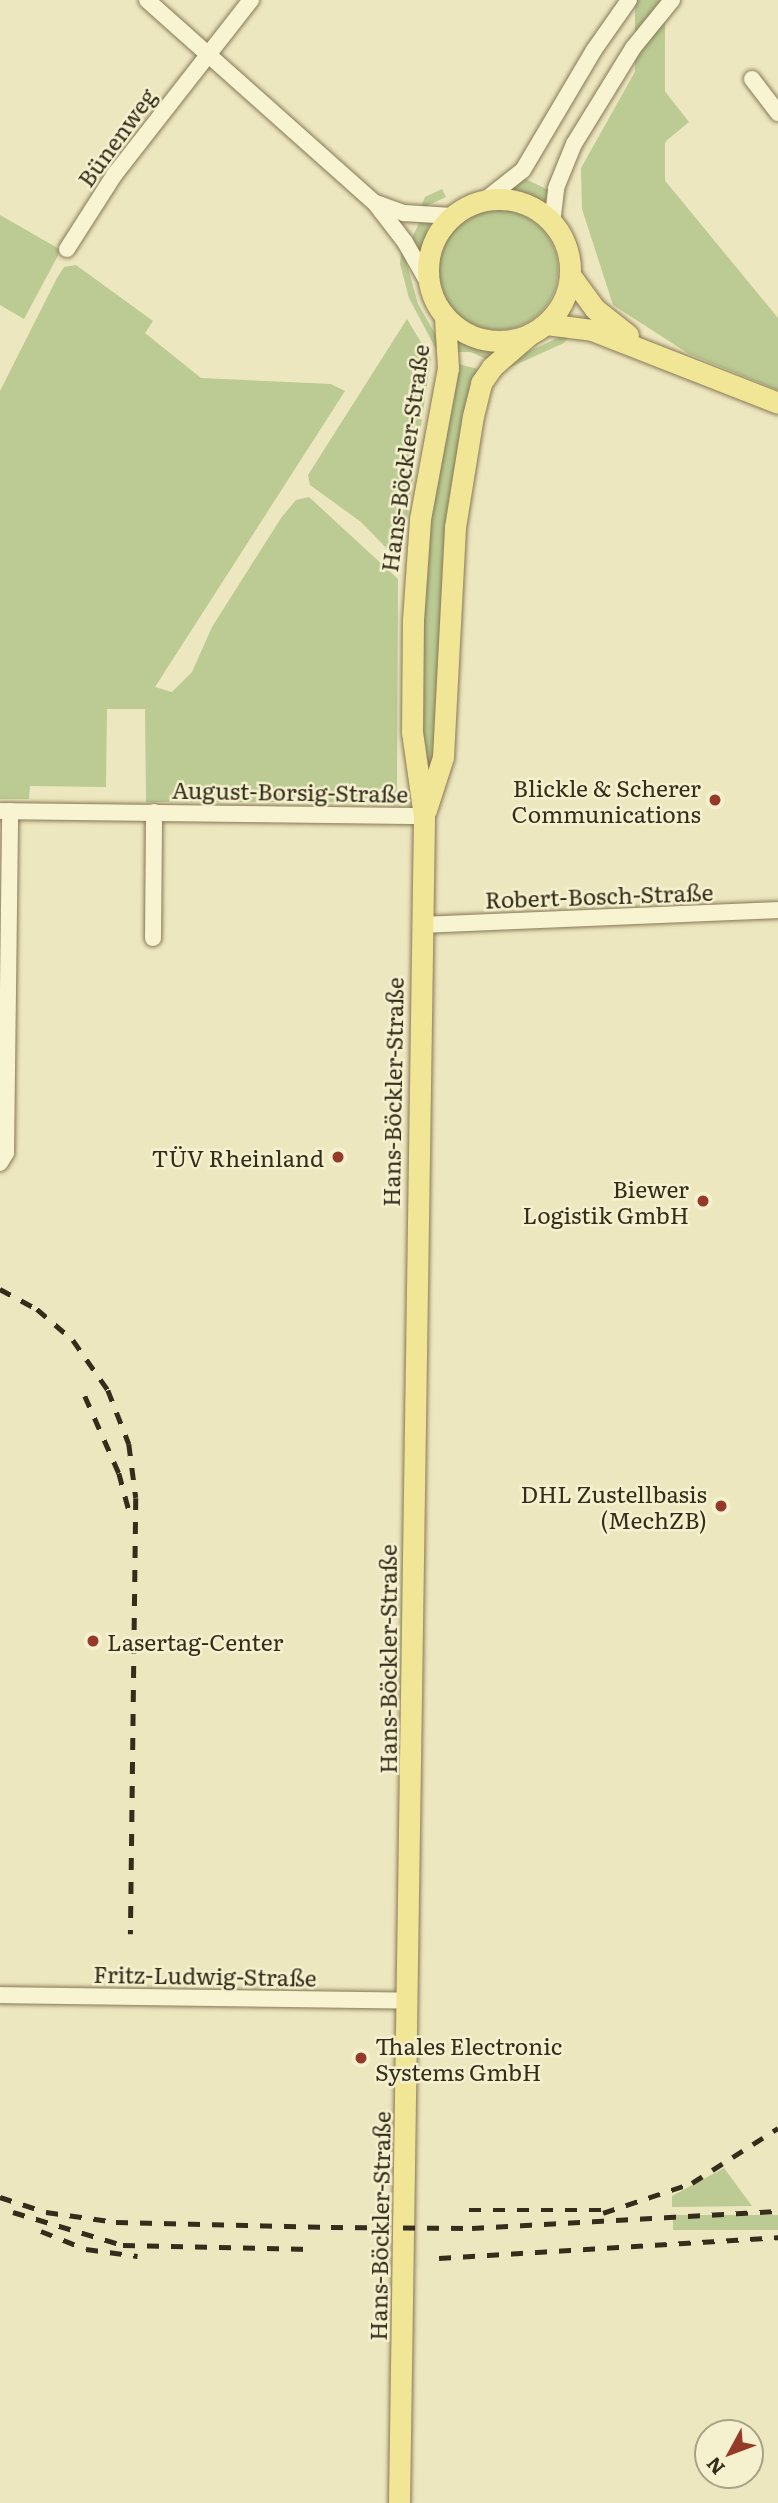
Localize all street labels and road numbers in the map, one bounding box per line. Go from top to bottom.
street label: Bünenweg [71,82,161,192]
street label: Hans-Böckler-Straße [374,342,434,574]
street label: August-Borsig-Straße [172,775,408,807]
street label: Robert-Bosch-Straße [484,877,714,913]
street label: Hans-Böckler-Straße [376,977,408,1207]
street label: Hans-Böckler-Straße [373,1544,401,1774]
street label: Fritz-Ludwig-Straße [93,1959,317,1991]
street label: Hans-Böckler-Straße [363,2111,395,2341]

